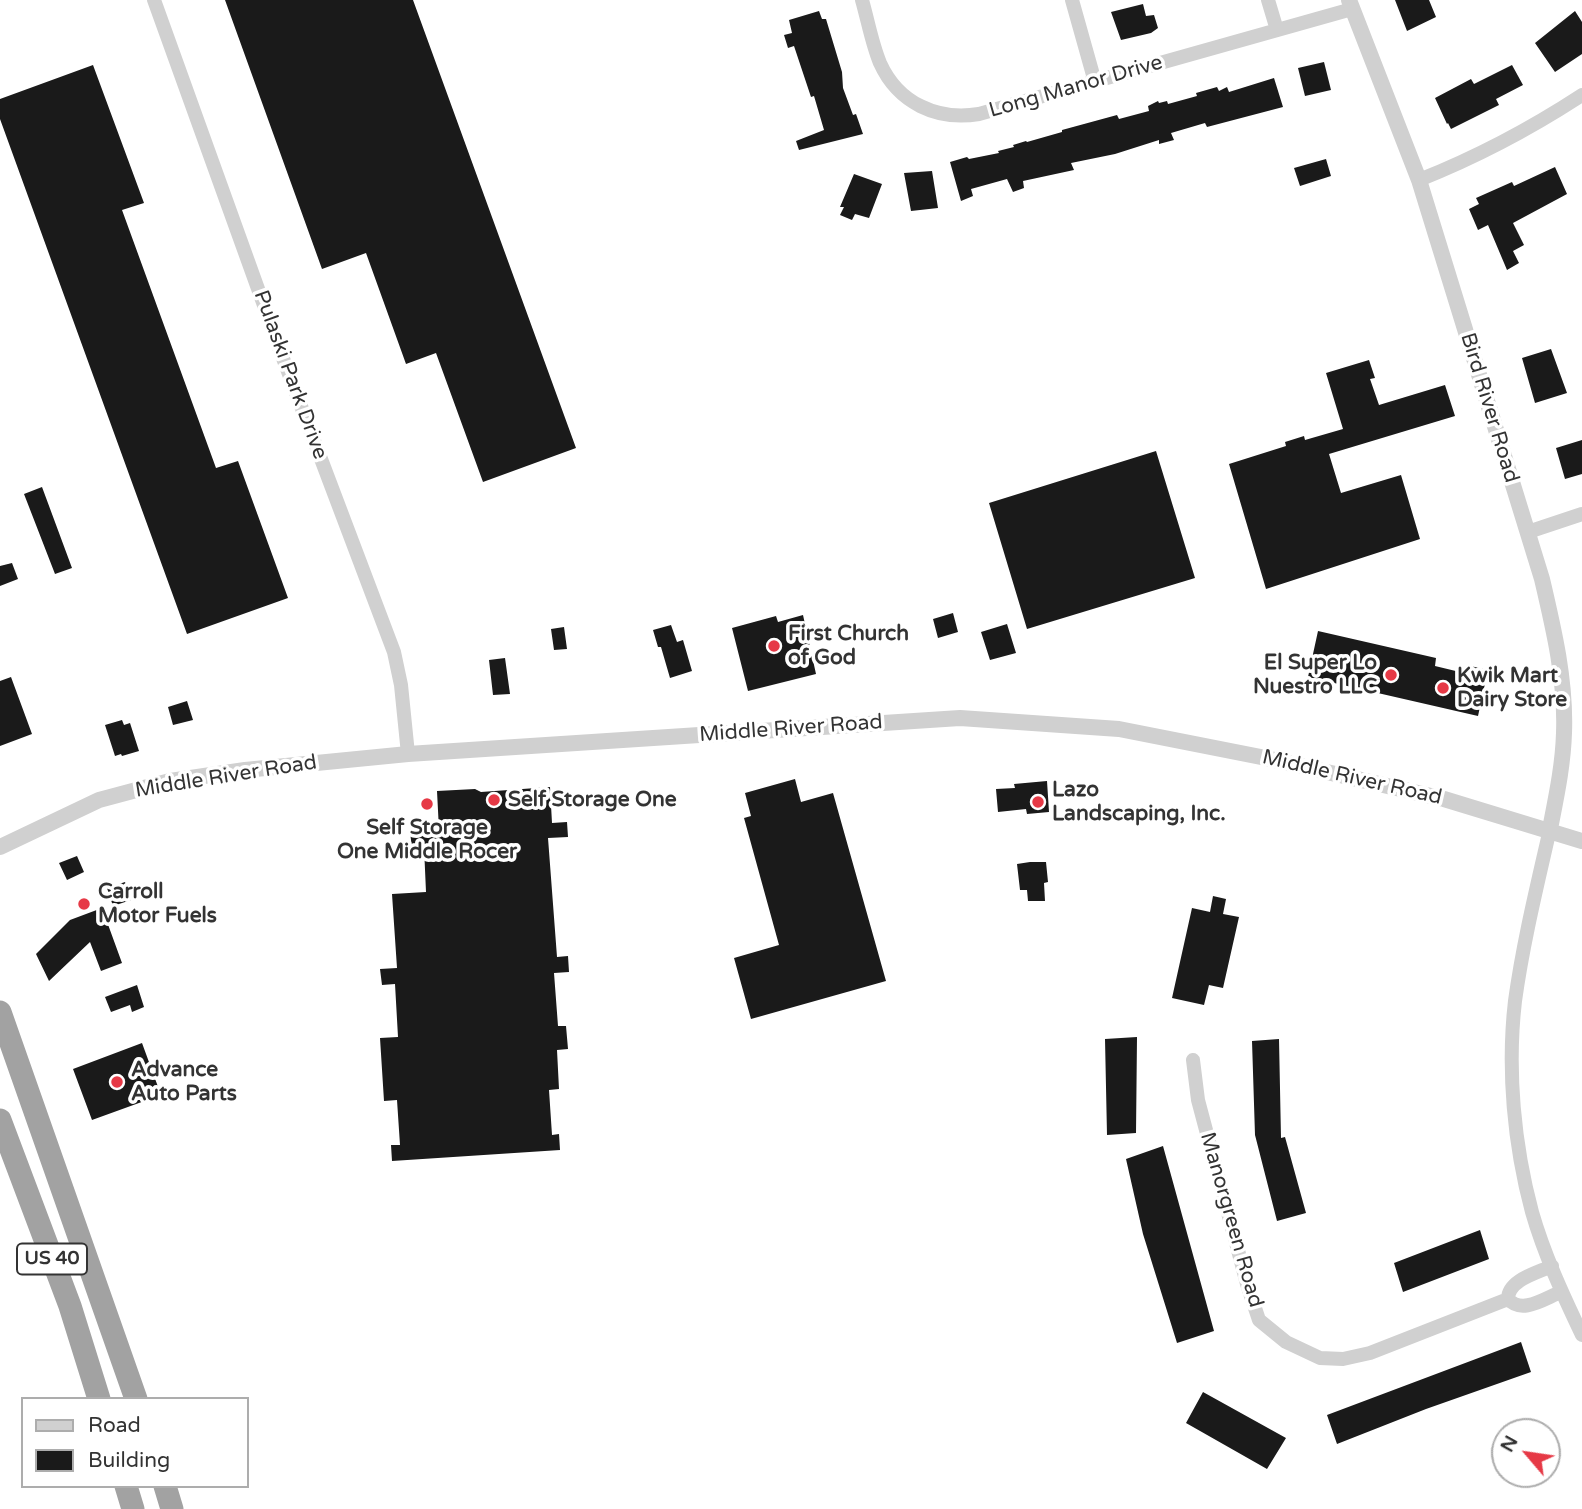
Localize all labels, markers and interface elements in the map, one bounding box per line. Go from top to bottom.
street label: Long Manor Drive [986,50,1166,124]
street label: Pulaski Park Drive [248,287,332,463]
street label: Bird River Road [1454,330,1524,486]
place label: First Church of God [788,621,909,671]
marker: First Church of God [766,638,782,654]
place label: El Super Lo Nuestro LLC [1253,650,1377,700]
place label: Kwik Mart Dairy Store [1457,663,1567,713]
marker: El Super Lo Nuestro LLC [1383,667,1399,683]
marker: Kwik Mart Dairy Store [1435,680,1451,696]
street label: Middle River Road [698,710,884,748]
street label: Middle River Road [1260,745,1444,811]
street label: Middle River Road [133,750,319,804]
place label: Lazo Landscaping, Inc. [1052,777,1226,827]
place label: Self Storage One [508,787,677,813]
marker: Self Storage One [486,792,502,808]
marker: Lazo Landscaping, Inc. [1030,794,1046,810]
marker: Self Storage One Middle Rocer [419,796,435,812]
place label: Self Storage One Middle Rocer [337,815,517,865]
place label: Carroll Motor Fuels [98,879,217,929]
marker: Carroll Motor Fuels [76,896,92,912]
place label: Advance Auto Parts [131,1057,237,1107]
marker: Advance Auto Parts [109,1074,125,1090]
street label: Manorgreen Road [1194,1129,1268,1311]
road number: US 40 [17,1244,87,1274]
legend [21,1397,248,1488]
text: Road [88,1413,141,1438]
north arrow [1491,1418,1561,1488]
text: N [1496,1432,1523,1456]
text: Building [88,1448,170,1473]

